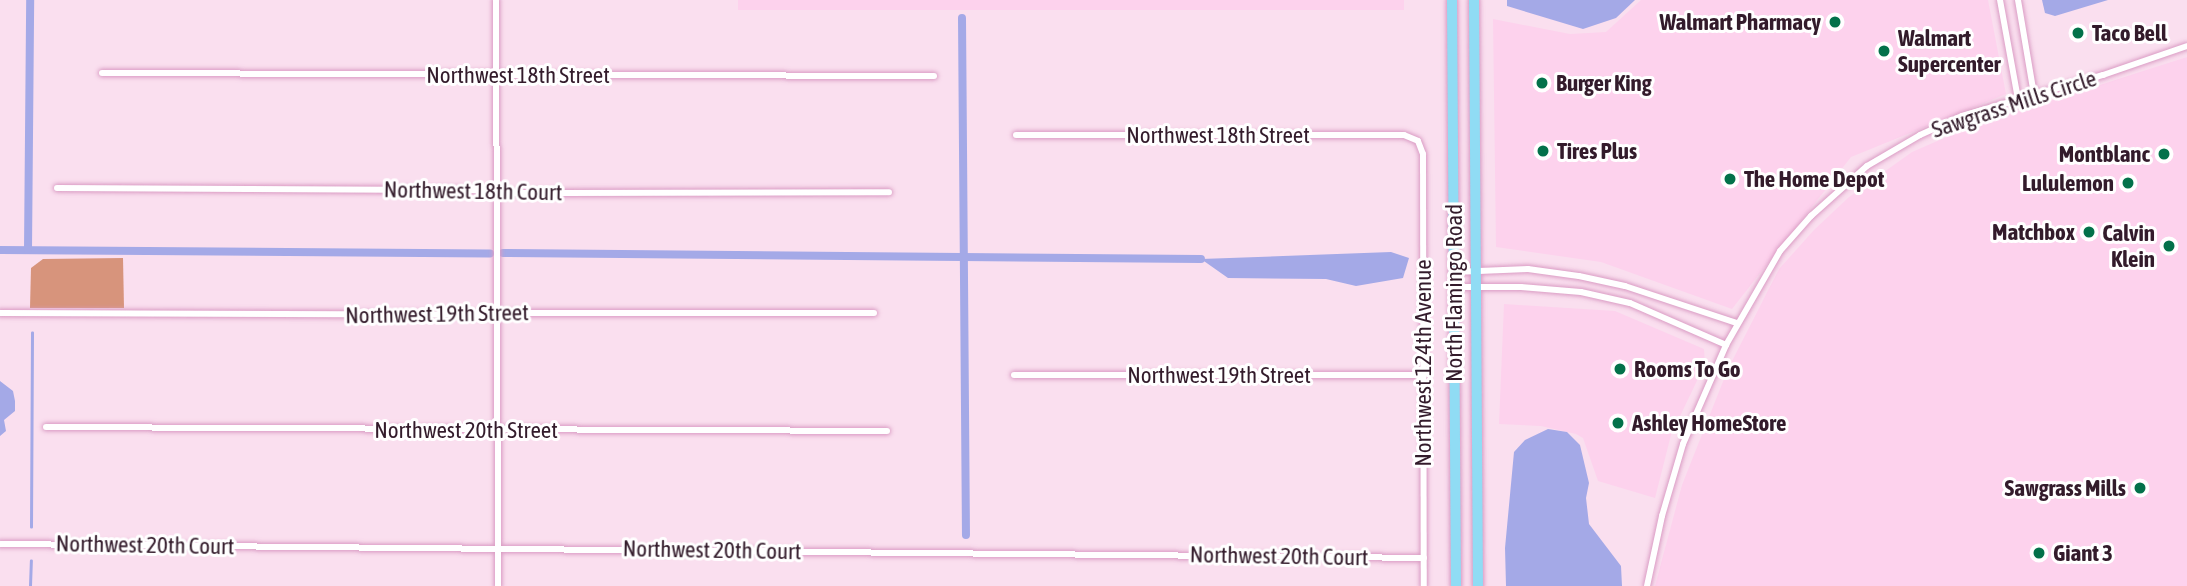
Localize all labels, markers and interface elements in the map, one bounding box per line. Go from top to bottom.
place label: Walmart Pharmacy [1659,8,1821,36]
marker: Walmart Pharmacy [1827,14,1843,30]
place label: Taco Bell [2092,19,2167,47]
place label: Walmart Supercenter [1898,24,2001,78]
marker: Taco Bell [2070,25,2086,41]
marker: Walmart Supercenter [1876,43,1892,59]
street label: Northwest 18th Street [426,61,610,89]
street label: Sawgrass Mills Circle [1928,64,2100,144]
place label: Burger King [1556,69,1652,97]
marker: Burger King [1534,75,1550,91]
street label: Northwest 18th Street [1126,121,1310,149]
place label: Tires Plus [1557,137,1637,165]
place label: Montblanc [2059,140,2150,168]
marker: Tires Plus [1535,143,1551,159]
marker: Montblanc [2156,146,2172,162]
place label: The Home Depot [1744,165,1884,193]
place label: Lululemon [2022,169,2114,197]
marker: The Home Depot [1722,171,1738,187]
marker: Lululemon [2120,175,2136,191]
street label: Northwest 18th Court [383,176,563,206]
street label: North Flamingo Road [1440,204,1468,382]
place label: Matchbox [1992,218,2075,246]
place label: Calvin Klein [2102,219,2155,273]
marker: Matchbox [2081,224,2097,240]
marker: Calvin Klein [2161,238,2177,254]
street label: Northwest 124th Avenue [1409,259,1437,467]
street label: Northwest 19th Street [345,299,529,329]
place label: Rooms To Go [1634,355,1741,383]
street label: Northwest 19th Street [1127,361,1311,389]
marker: Rooms To Go [1612,361,1628,377]
place label: Ashley HomeStore [1632,409,1787,437]
marker: Ashley HomeStore [1610,415,1626,431]
street label: Northwest 20th Street [374,416,558,444]
place label: Sawgrass Mills [2005,474,2126,502]
marker: Sawgrass Mills [2132,480,2148,496]
street label: Northwest 20th Court [55,530,235,560]
street label: Northwest 20th Court [622,535,802,565]
place label: Giant 3 [2053,539,2113,567]
street label: Northwest 20th Court [1189,541,1369,571]
marker: Giant 3 [2031,545,2047,561]

